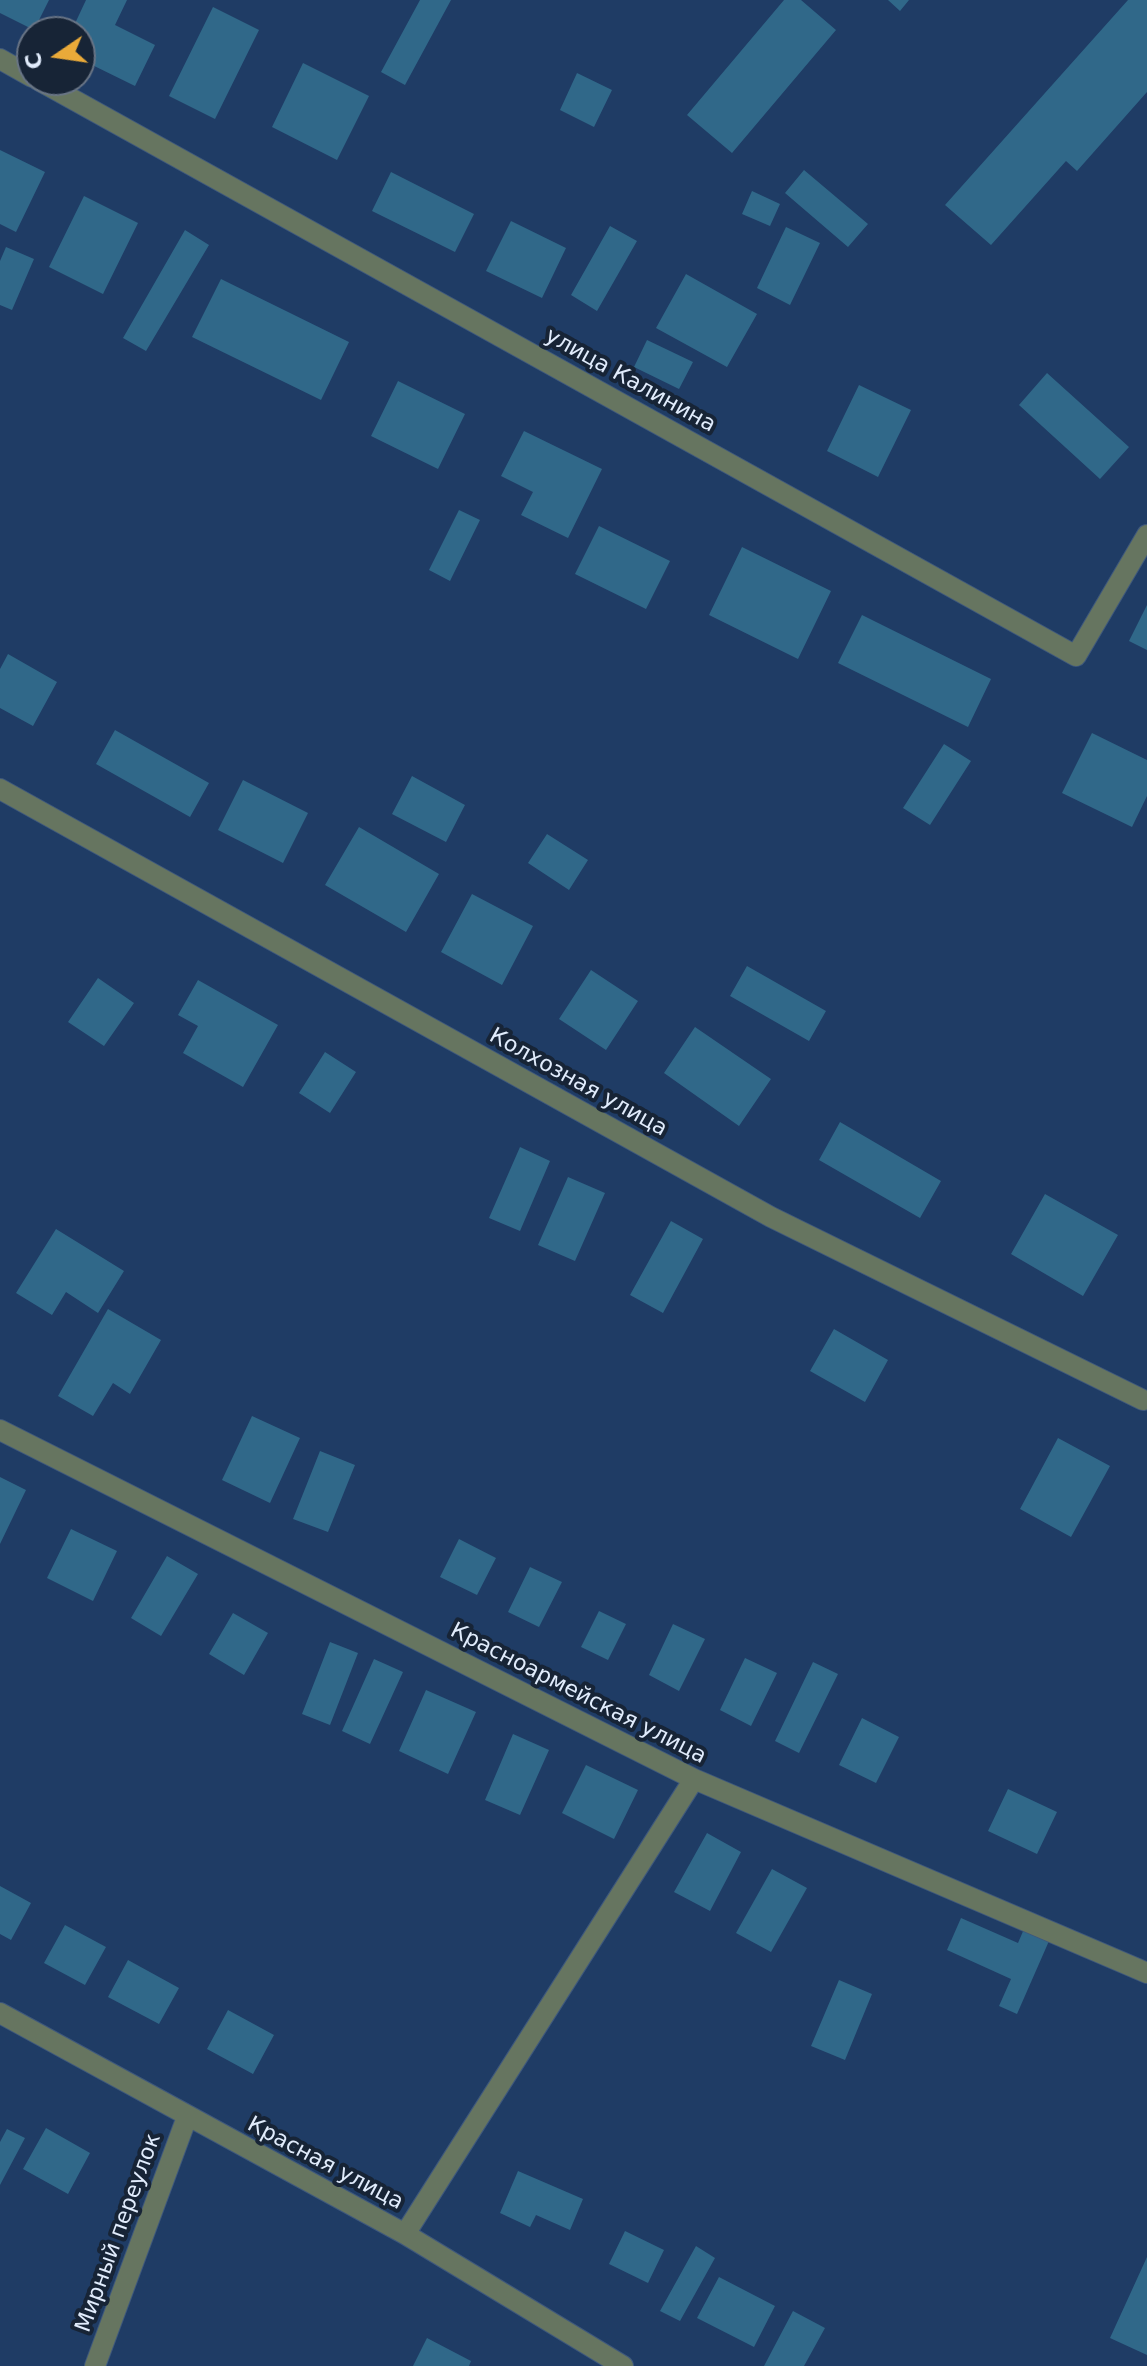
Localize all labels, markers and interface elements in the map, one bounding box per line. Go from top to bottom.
north arrow [16,16,96,96]
text: С [20,50,48,72]
street label: улица Калинина [540,323,720,439]
street label: Колхозная улица [484,1023,672,1143]
street label: Красноармейская улица [446,1618,710,1770]
street label: Красная улица [242,2112,408,2216]
street label: Мирный переулок [71,2130,167,2336]

